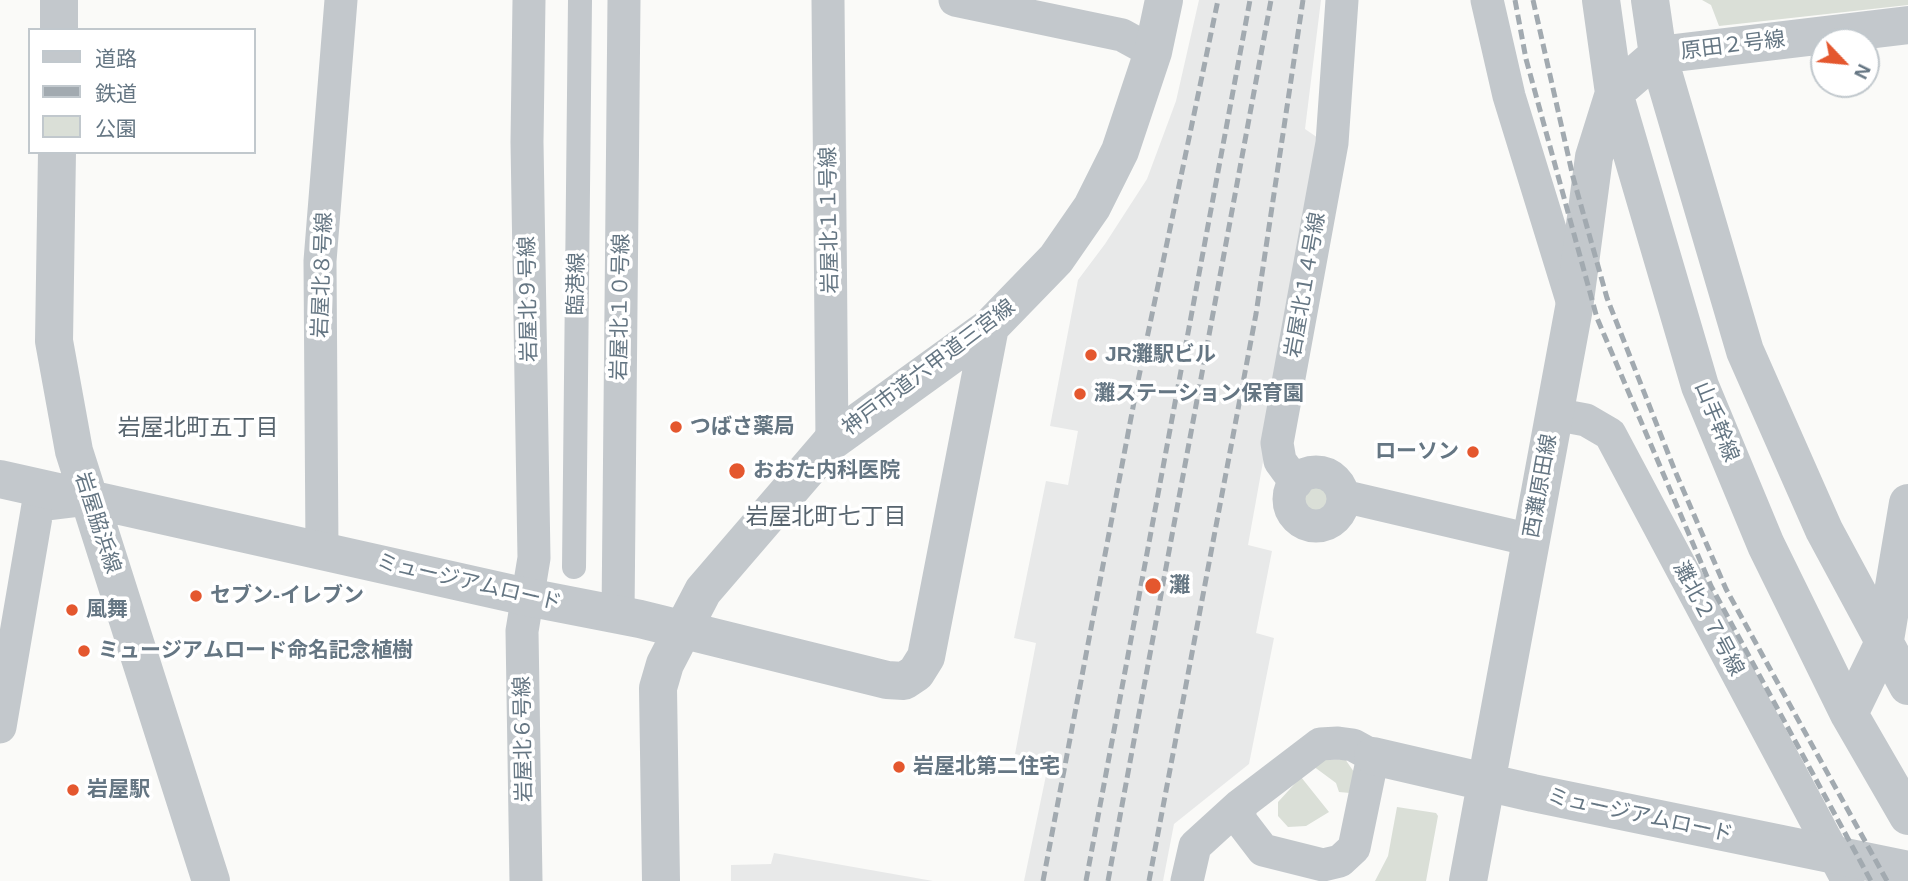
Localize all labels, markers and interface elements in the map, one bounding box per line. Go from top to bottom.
street label: 原田２号線 [1679,27,1787,65]
legend [28,28,256,154]
north arrow [1810,28,1880,98]
text: 道路 [95,47,137,70]
text: N [1850,61,1875,82]
text: 鉄道 [95,82,137,105]
text: 公園 [95,117,137,140]
street label: 岩屋北１１号線 [816,146,844,294]
street label: 岩屋北１４号線 [1281,210,1331,360]
street label: 岩屋北８号線 [308,212,338,338]
street label: 岩屋北１０号線 [607,233,635,381]
street label: 岩屋北９号線 [515,236,543,362]
street label: 臨港線 [564,252,590,316]
street label: 神戸市道六甲道三宮線 [838,295,1020,441]
place label: JR灘駅ビル [1105,342,1216,368]
marker: JR灘駅ビル [1083,347,1099,363]
street label: 山手幹線 [1689,378,1743,466]
place label: 灘ステーション保育園 [1094,381,1304,407]
marker: 灘ステーション保育園 [1072,386,1088,402]
place label: つばさ薬局 [690,414,795,440]
district label: 岩屋北町五丁目 [118,415,278,443]
marker: つばさ薬局 [668,419,684,435]
street label: 西灘原田線 [1519,432,1563,540]
place label: ローソン [1375,439,1459,465]
marker: ローソン [1465,444,1481,460]
place label: おおた内科医院 [753,458,900,484]
marker: おおた内科医院 [727,461,747,481]
street label: 岩屋脇浜線 [69,469,125,577]
district label: 岩屋北町七丁目 [746,504,906,532]
street label: ミュージアムロード [374,549,564,617]
street label: 灘北２７号線 [1667,557,1749,681]
place label: 灘 [1169,573,1190,599]
marker: 灘 [1143,576,1163,596]
place label: セブン-イレブン [210,583,364,609]
marker: セブン-イレブン [188,588,204,604]
place label: 風舞 [86,597,128,623]
marker: 風舞 [64,602,80,618]
place label: ミュージアムロード命名記念植樹 [98,638,413,664]
marker: ミュージアムロード命名記念植樹 [76,643,92,659]
street label: 岩屋北６号線 [510,676,538,802]
place label: 岩屋北第二住宅 [913,754,1060,780]
marker: 岩屋北第二住宅 [891,759,907,775]
place label: 岩屋駅 [87,777,150,803]
marker: 岩屋駅 [65,782,81,798]
street label: ミュージアムロード [1545,784,1735,848]

